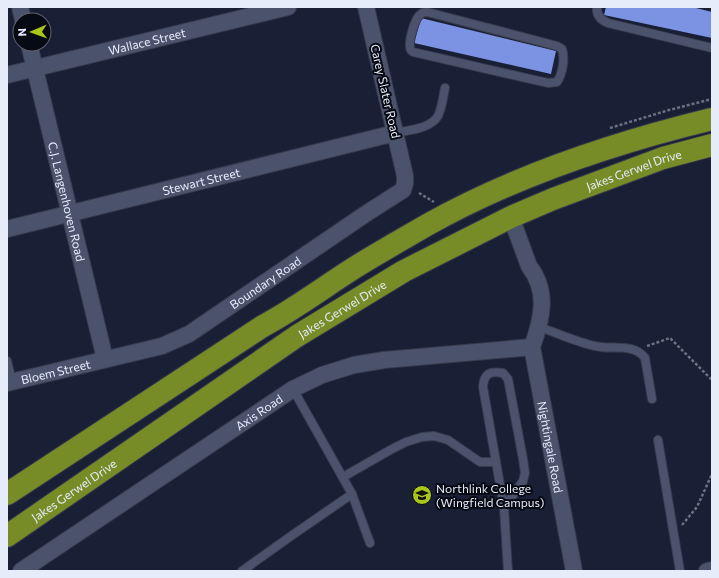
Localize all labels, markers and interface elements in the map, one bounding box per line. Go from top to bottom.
north arrow [12,12,52,52]
street label: Wallace Street [107,25,187,57]
text: N [15,28,28,37]
street label: Carey Slater Road [368,42,404,140]
street label: C.J. Langenhoven Road [46,140,88,263]
street label: Jakes Gerwel Drive [584,146,683,194]
street label: Stewart Street [161,165,242,197]
street label: Boundary Road [227,253,304,311]
street label: Jakes Gerwel Drive [296,277,389,341]
street label: Bloem Street [19,356,92,386]
street label: Axis Road [233,391,285,433]
street label: Nightingale Road [535,400,566,494]
street label: Jakes Gerwel Drive [28,456,119,525]
place label: Northlink College (Wingfield Campus) [436,481,544,509]
school or university icon: Northlink College (Wingfield Campus) [411,484,433,506]

